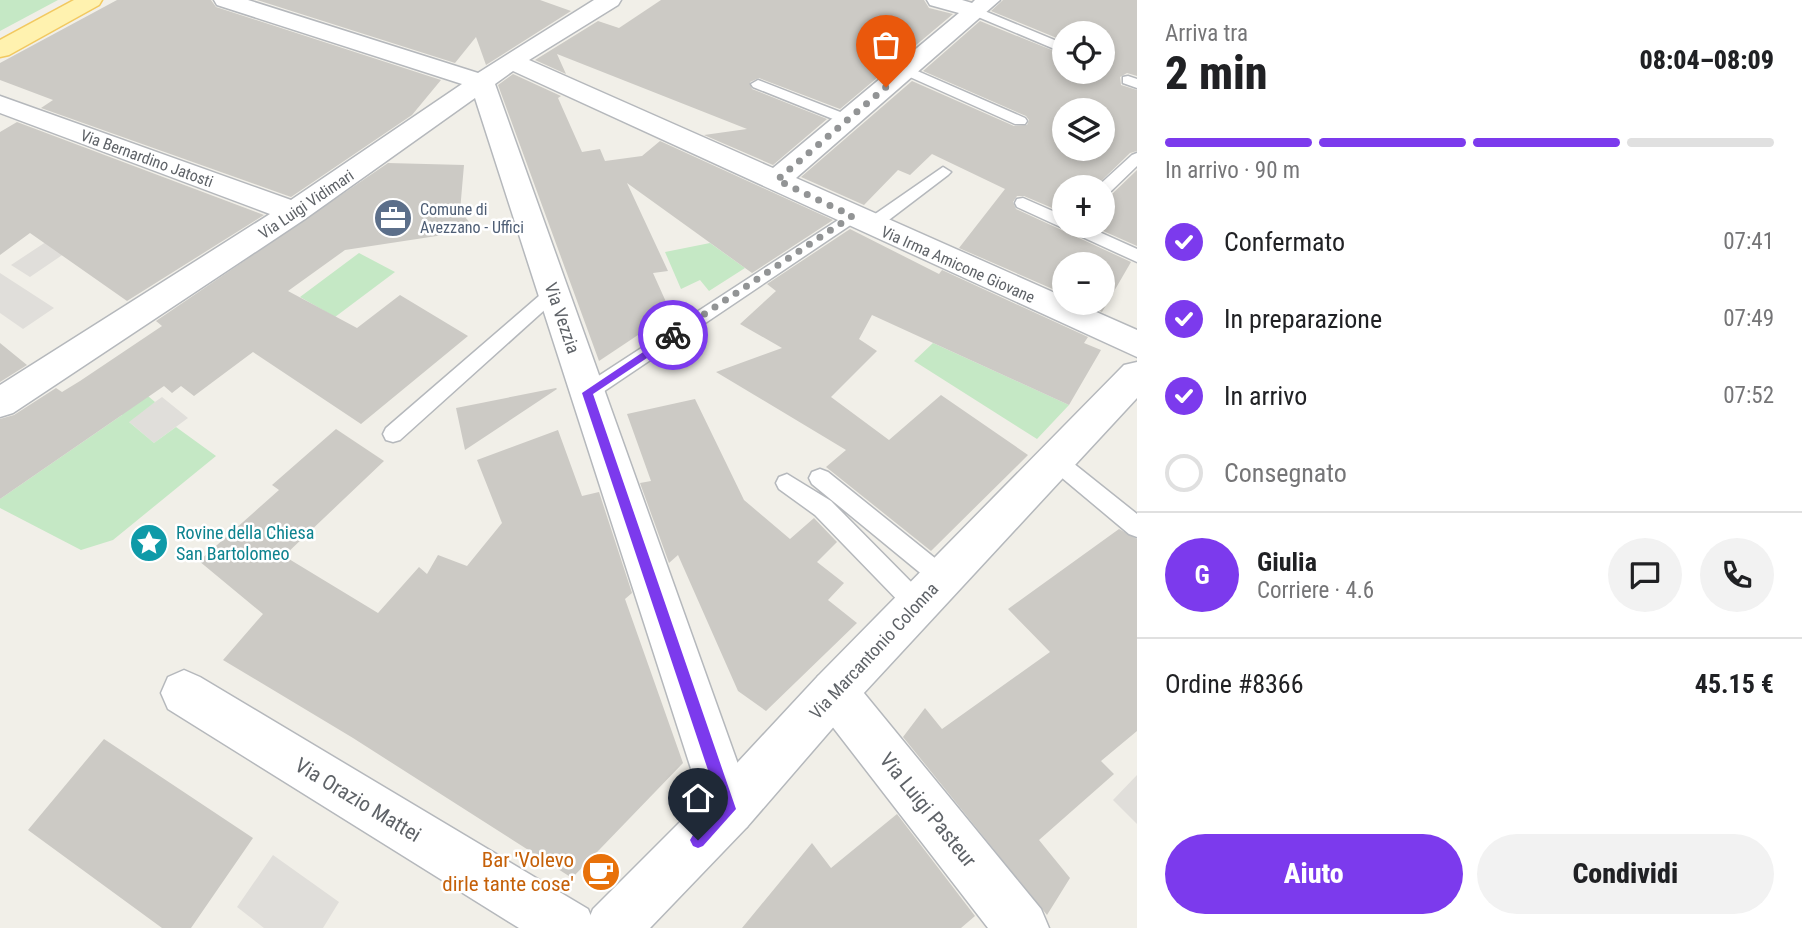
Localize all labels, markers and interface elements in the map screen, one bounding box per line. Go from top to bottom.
pin [856,15,916,87]
text: Arriva tra [1165,20,1248,47]
map controls [1052,21,1115,315]
button: locate [1052,21,1115,84]
icon: bag [867,26,905,64]
text: 08:04–08:09 [1640,45,1774,75]
text: 2 min [1165,46,1268,100]
button: layers [1052,98,1115,161]
street label: Via Bernardino Jatosti [78,126,216,191]
text: In arrivo · 90 m [1165,157,1300,184]
street label: Via Luigi Vidimari [255,166,357,243]
button: + [1052,175,1115,238]
office icon: Comune di Avezzano - Uffici [372,197,414,239]
place label: Comune di Avezzano - Uffici [420,200,524,237]
street label: Via Irma Amicone Giovane [878,222,1038,307]
icon: check [1165,223,1203,261]
text: Confermato [1224,227,1345,257]
text: 07:41 [1723,228,1774,255]
button: − [1052,252,1115,315]
street label: Via Vezzia [541,280,584,356]
courier [638,300,708,370]
icon: check [1165,300,1203,338]
text: In preparazione [1224,304,1382,334]
text: 07:49 [1723,305,1774,332]
icon: bike [654,316,692,354]
icon: check [1165,377,1203,415]
text: In arrivo [1224,381,1307,411]
text: 07:52 [1723,382,1774,409]
text: Consegnato [1224,458,1347,488]
place icon: Rovine della Chiesa San Bartolomeo [128,522,170,564]
place label: Rovine della Chiesa San Bartolomeo [176,522,314,564]
button: chat [1608,538,1682,612]
button: phone [1700,538,1774,612]
text: Giulia [1257,547,1317,577]
text: G [1194,560,1210,590]
text: Corriere · 4.6 [1257,577,1374,604]
street label: Via Marcantonio Colonna [805,578,942,723]
text: Ordine #8366 [1165,669,1304,699]
text: 45.15 € [1695,669,1774,699]
street label: Via Luigi Pasteur [875,748,981,872]
street label: Via Orazio Mattei [291,753,425,847]
pin [668,768,728,840]
icon: home [679,779,717,817]
button: Aiuto [1165,834,1463,914]
button: Condividi [1477,834,1774,914]
place label: Bar 'Volevo dirle tante cose' [442,848,574,896]
cafe icon: Bar 'Volevo dirle tante cose' [580,851,622,893]

